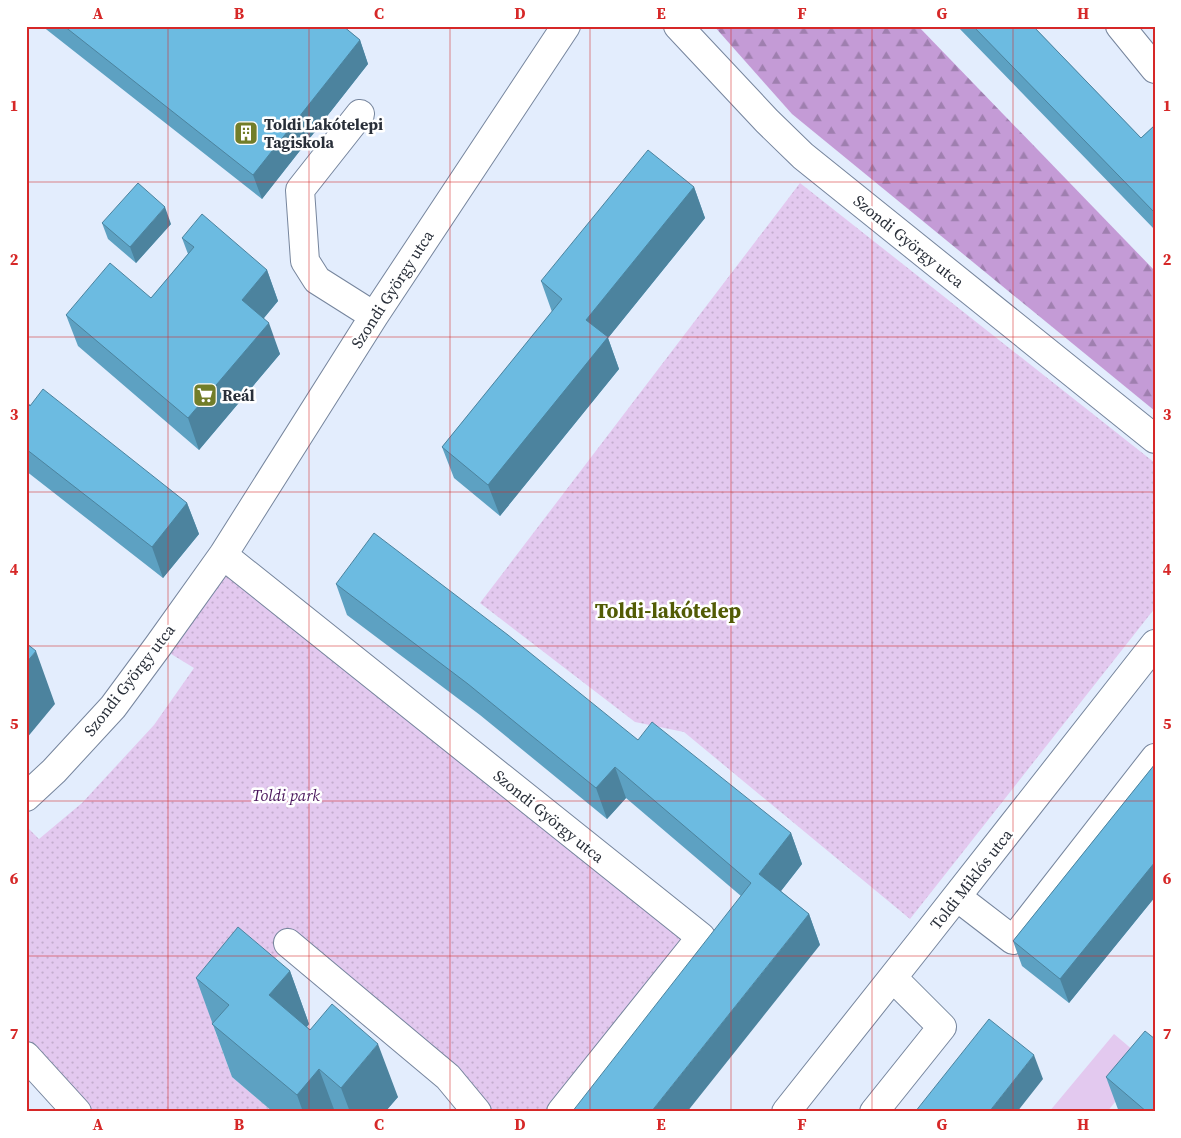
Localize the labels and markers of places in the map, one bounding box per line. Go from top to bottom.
place label: Toldi Lakótelepi Tagiskola [264,113,383,153]
building icon: Toldi Lakótelepi Tagiskola [233,120,259,146]
supermarket icon: Reál [192,382,218,408]
place label: Reál [222,384,255,406]

